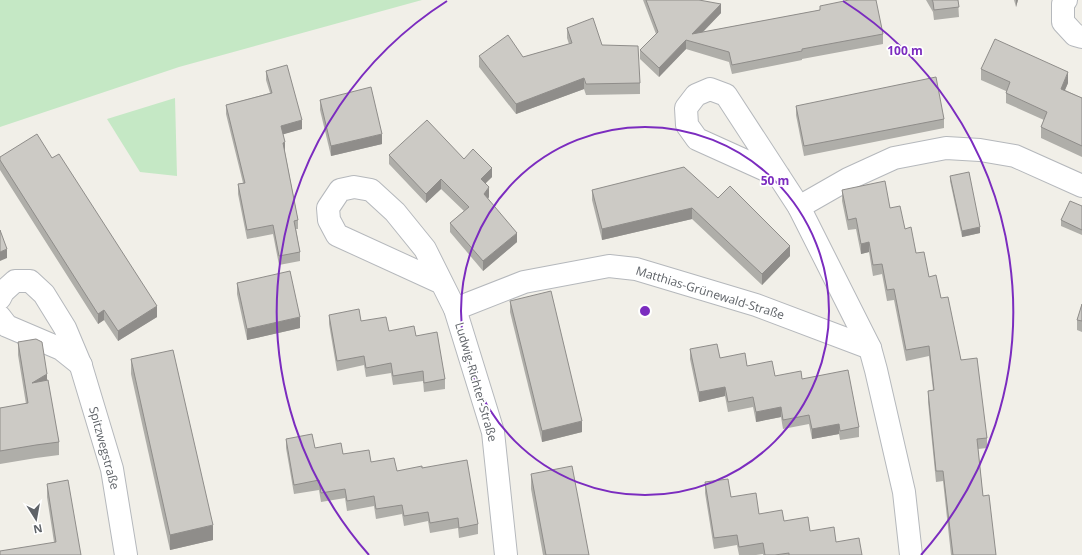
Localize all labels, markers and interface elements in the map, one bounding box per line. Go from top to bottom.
text: 100 m [887,42,923,59]
text: 50 m [761,172,789,189]
street label: Matthias-Grünewald-Straße [634,262,787,323]
centre of rings [638,304,652,318]
street label: Ludwig-Richter-Straße [451,320,502,444]
street label: Spitzwegstraße [85,405,124,491]
north arrow [16,499,56,539]
text: N [32,521,44,538]

